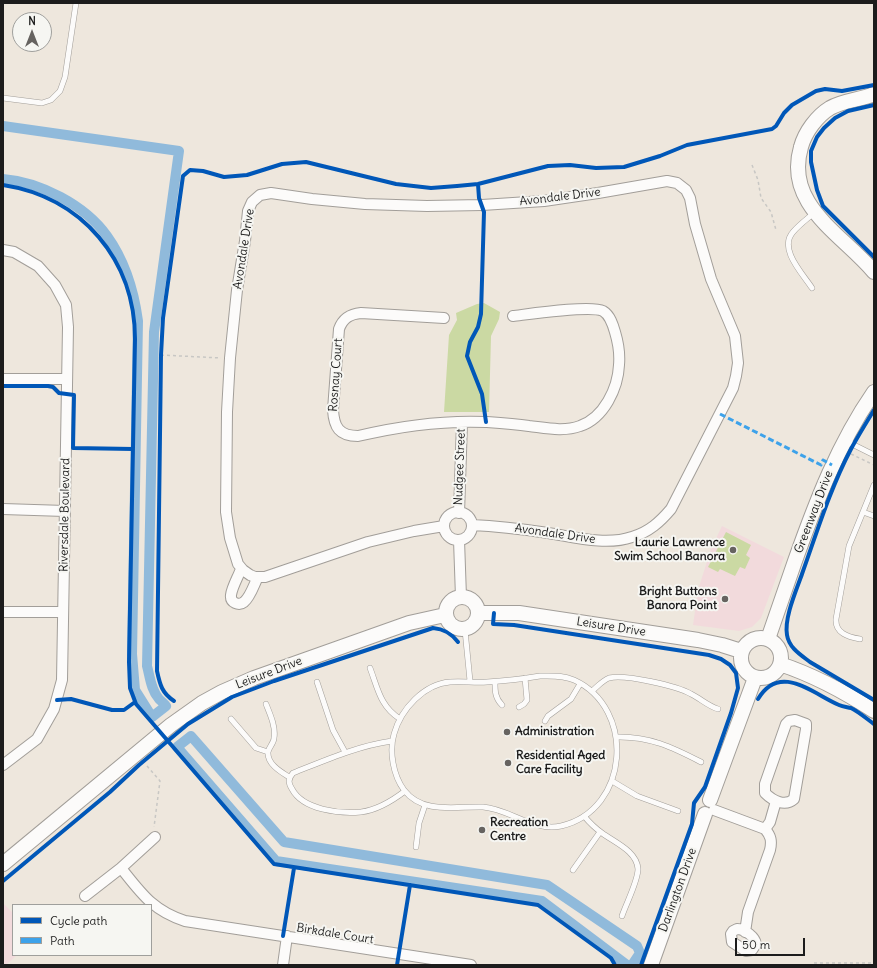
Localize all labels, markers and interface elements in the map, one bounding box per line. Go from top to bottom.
north arrow [12,12,52,52]
text: N [28,14,36,28]
street label: Avondale Drive [519,185,601,209]
street label: Avondale Drive [231,208,257,290]
street label: Rosnay Court [326,338,346,412]
street label: Nudgee Street [451,428,469,506]
street label: Riversdale Boulevard [57,458,73,572]
street label: Greenway Drive [792,469,836,555]
street label: Avondale Drive [514,521,596,547]
place label: Laurie Lawrence Swim School Banora [614,536,725,564]
marker: Laurie Lawrence Swim School Banora [728,545,738,555]
place label: Bright Buttons Banora Point [639,585,717,613]
marker: Bright Buttons Banora Point [720,594,730,604]
street label: Leisure Drive [575,614,647,640]
street label: Leisure Drive [234,654,304,692]
place label: Administration [515,725,594,739]
marker: Administration [502,727,512,737]
place label: Residential Aged Care Facility [516,749,605,777]
marker: Residential Aged Care Facility [503,758,513,768]
place label: Recreation Centre [490,816,548,844]
marker: Recreation Centre [477,825,487,835]
street label: Darlington Drive [656,846,700,934]
legend [12,904,152,956]
text: Cycle path [50,913,107,928]
street label: Birkdale Court [295,921,375,947]
scale bar [737,930,807,956]
text: Path [50,933,75,948]
text: 50 m [742,937,770,952]

